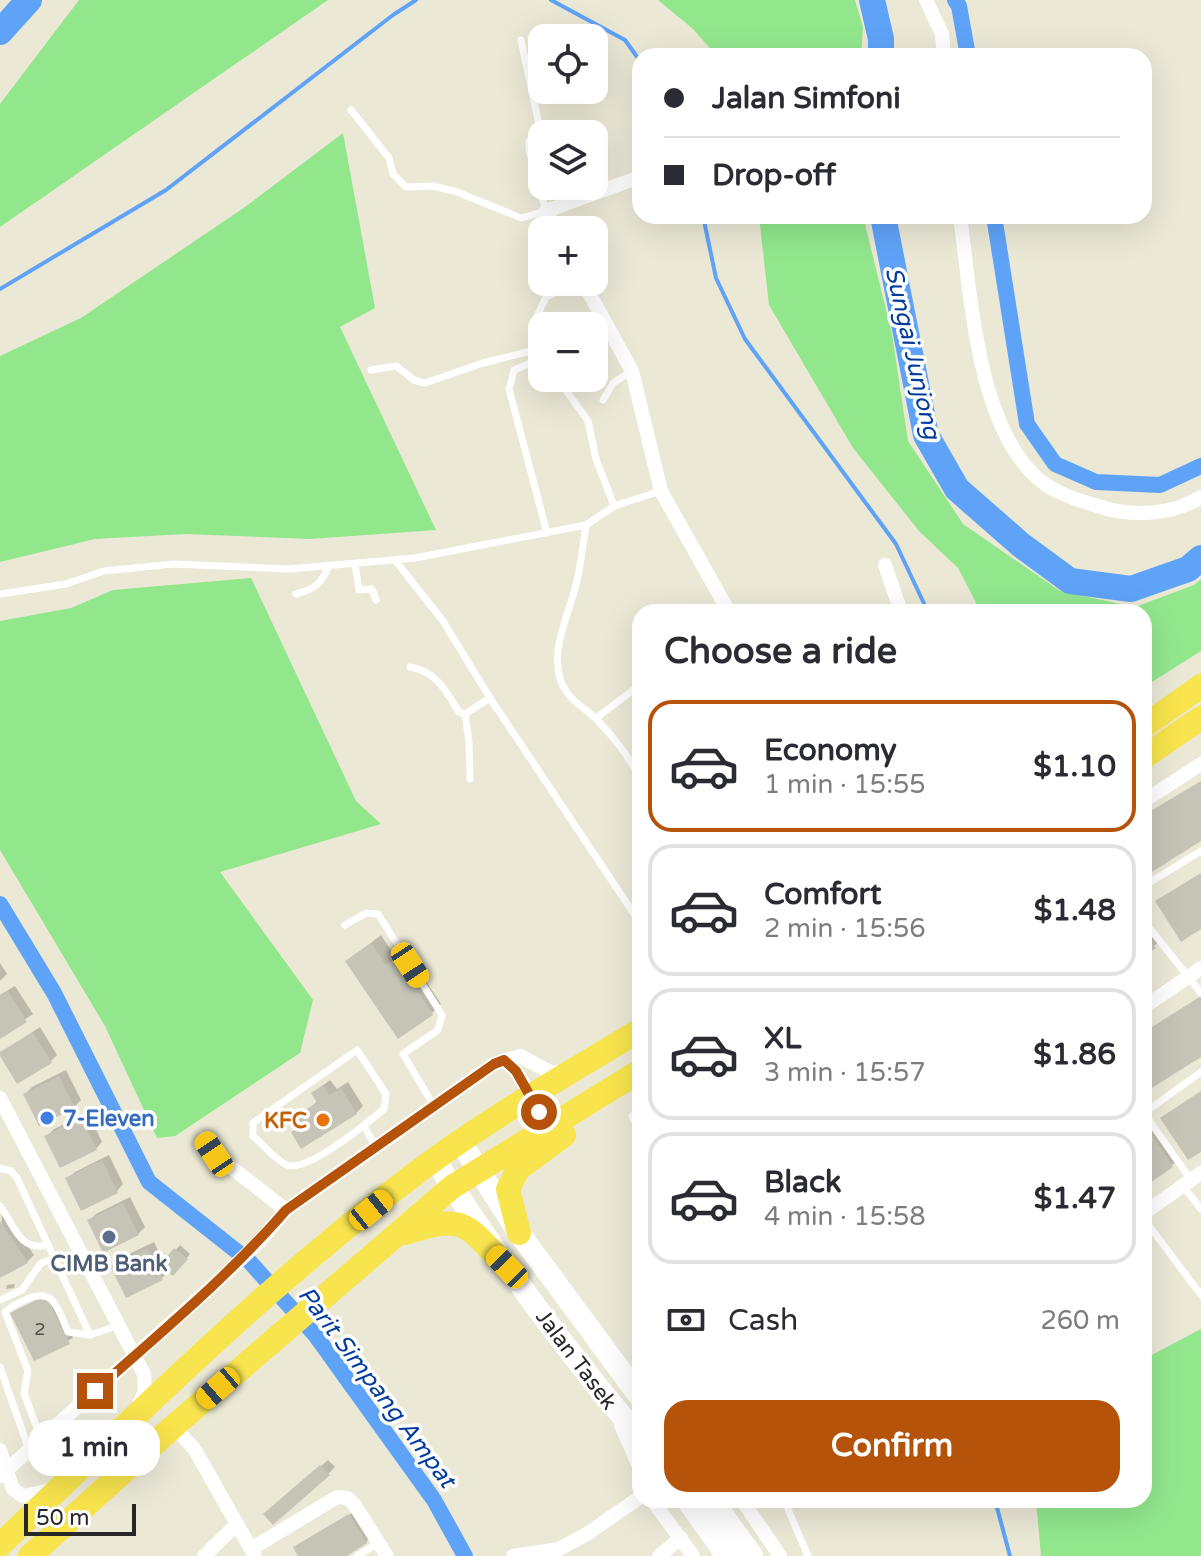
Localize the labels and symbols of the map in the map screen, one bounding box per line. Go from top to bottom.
water label: Sungai Junjong [879,264,947,444]
car [387,938,433,992]
route start [521,1094,557,1130]
place label: 7-Eleven [63,1106,155,1132]
place label: KFC [264,1108,307,1134]
marker: 7-Eleven [38,1109,56,1127]
marker: KFC [314,1111,332,1129]
car [191,1127,237,1181]
car [345,1186,397,1234]
marker: CIMB Bank [100,1228,118,1246]
car [482,1241,532,1293]
place label: CIMB Bank [51,1251,167,1277]
water label: Parit Simpang Ampat [292,1281,463,1496]
street label: Jalan Tasek [530,1304,622,1415]
house number: 2 [34,1318,46,1340]
car [192,1363,244,1413]
route end [77,1373,113,1409]
callout: 1 min [29,1419,161,1475]
scale bar [24,1500,136,1536]

